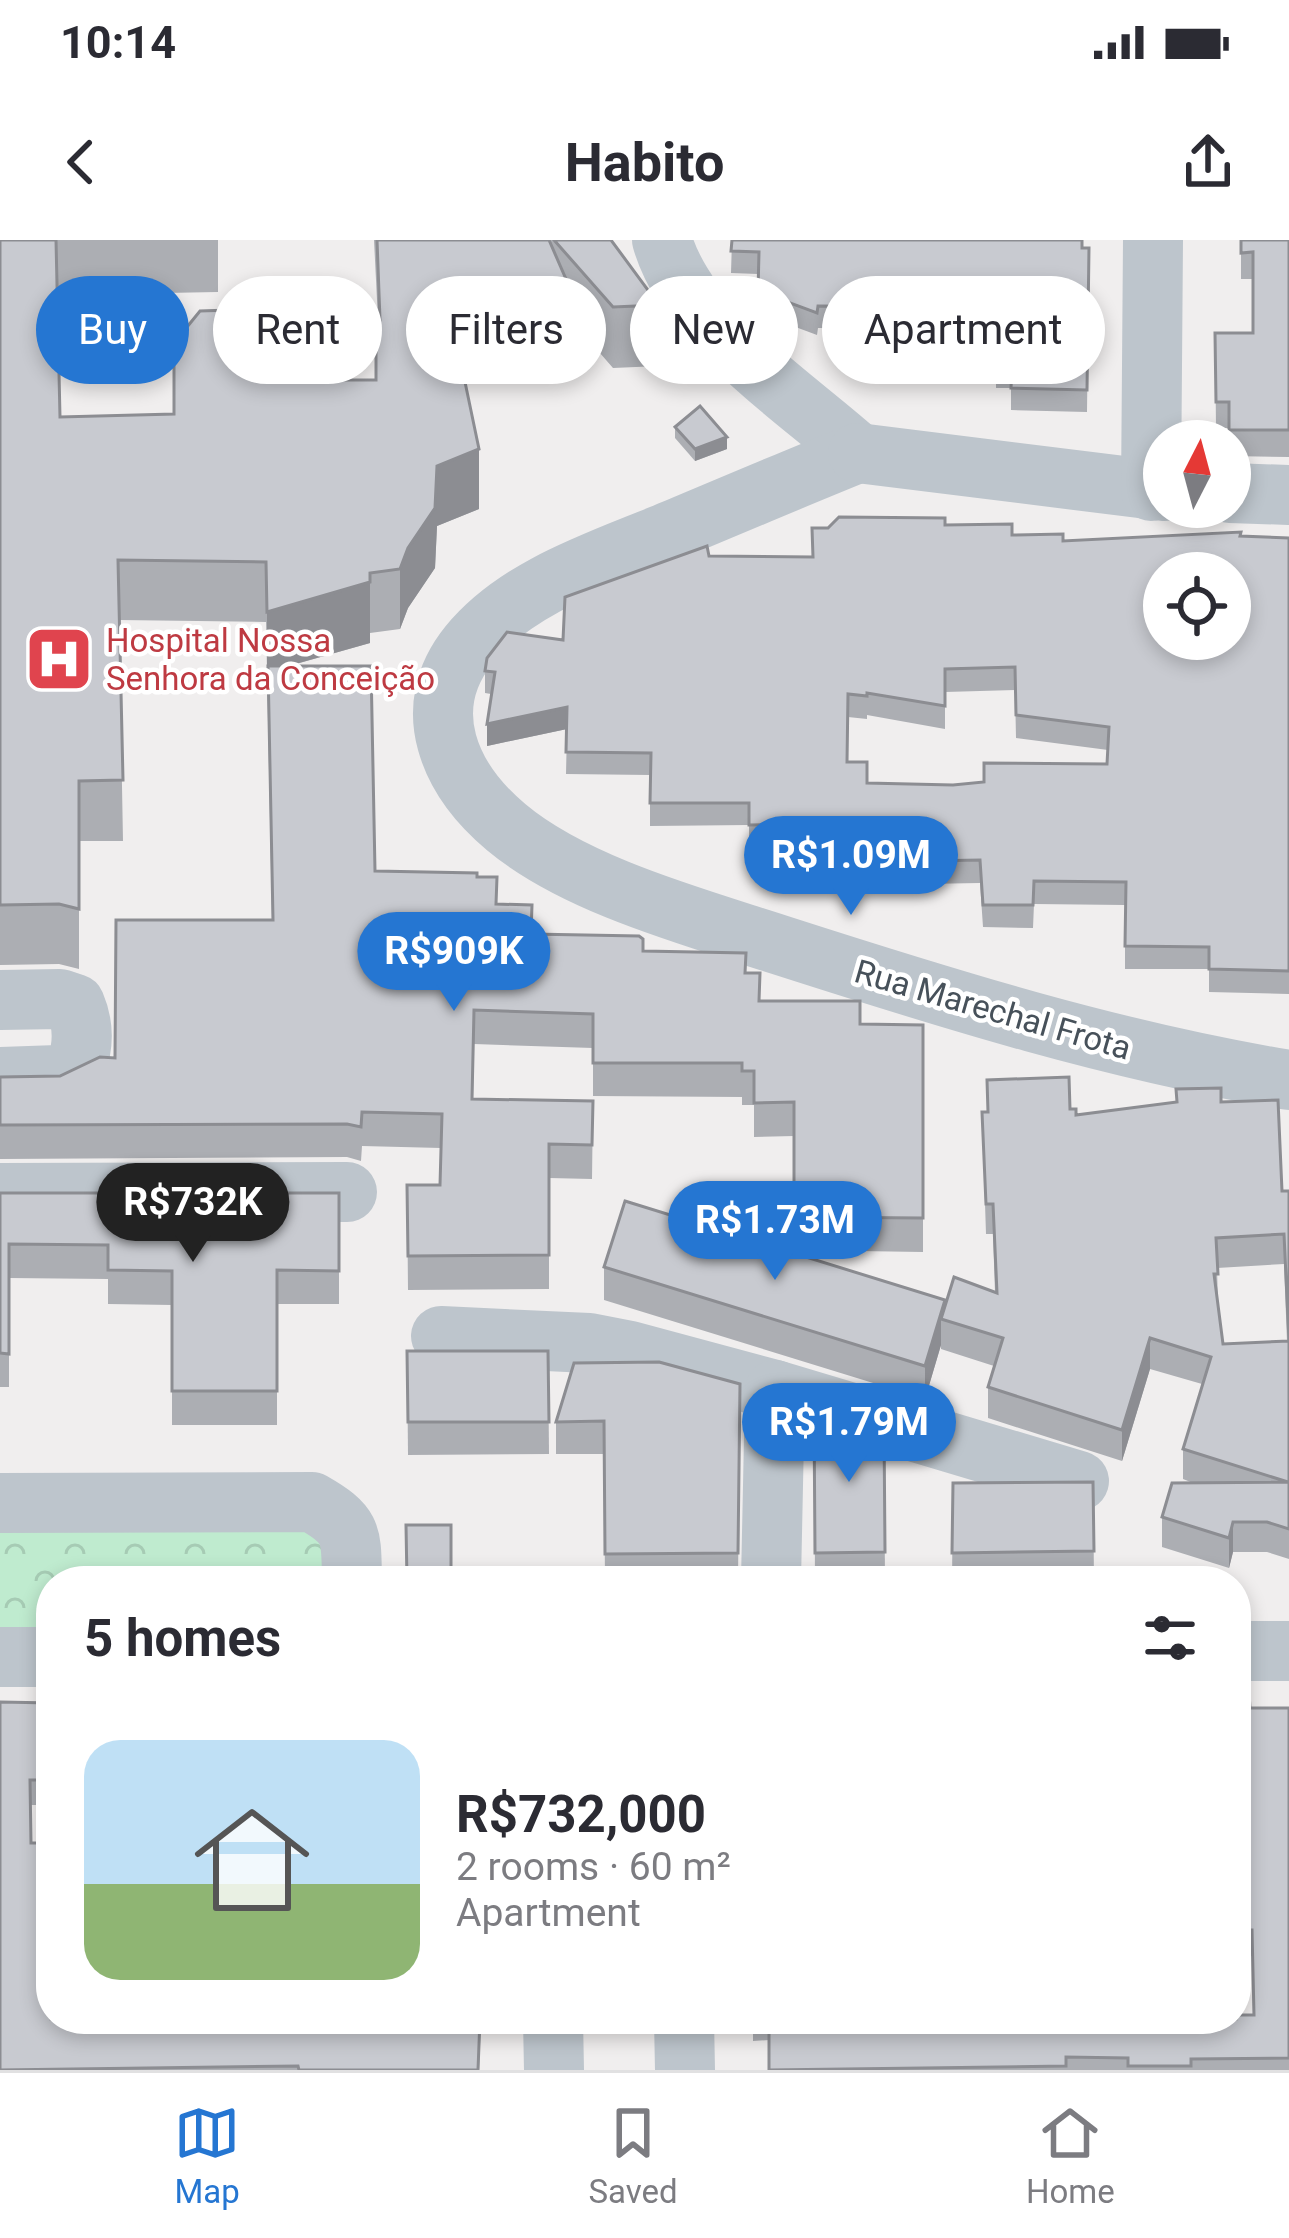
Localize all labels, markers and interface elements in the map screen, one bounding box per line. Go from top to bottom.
text: 10:14 [60,16,176,69]
icon: back [48,129,114,195]
icon: share [1175,129,1241,195]
text: Habito [565,131,724,194]
chip: Buy [36,276,189,384]
chip: Rent [213,276,382,384]
chip: Filters [406,276,606,384]
chip: New [630,276,798,384]
chip: Apartment [822,276,1105,384]
north arrow [1143,420,1251,528]
map controls [1143,420,1251,660]
button: locate [1143,552,1251,660]
place label: Hospital Nossa Senhora da Conceição [106,621,435,698]
hospital icon: Hospital Nossa Senhora da Conceição [24,624,94,694]
pin: R$1.09M [740,816,962,918]
text: R$1.09M [771,832,931,878]
pin: R$909K [356,912,552,1014]
text: R$909K [384,928,524,974]
street label: Rua Marechal Frota [850,951,1136,1068]
pin: R$732K [95,1163,291,1265]
text: R$732K [123,1179,263,1225]
pin: R$1.73M [664,1181,886,1283]
text: R$1.73M [695,1197,855,1243]
pin: R$1.79M [738,1383,960,1485]
text: R$1.79M [769,1399,929,1445]
icon: filters [1137,1605,1203,1671]
text: 5 homes [84,1609,281,1668]
text: R$732,000 [456,1785,706,1844]
icon: home [180,1788,324,1932]
text: 2 rooms · 60 m² [456,1844,731,1890]
text: Apartment [456,1890,641,1936]
tab: Map [174,2100,240,2211]
tab: Saved [588,2100,678,2211]
tab: Home [1026,2100,1115,2211]

